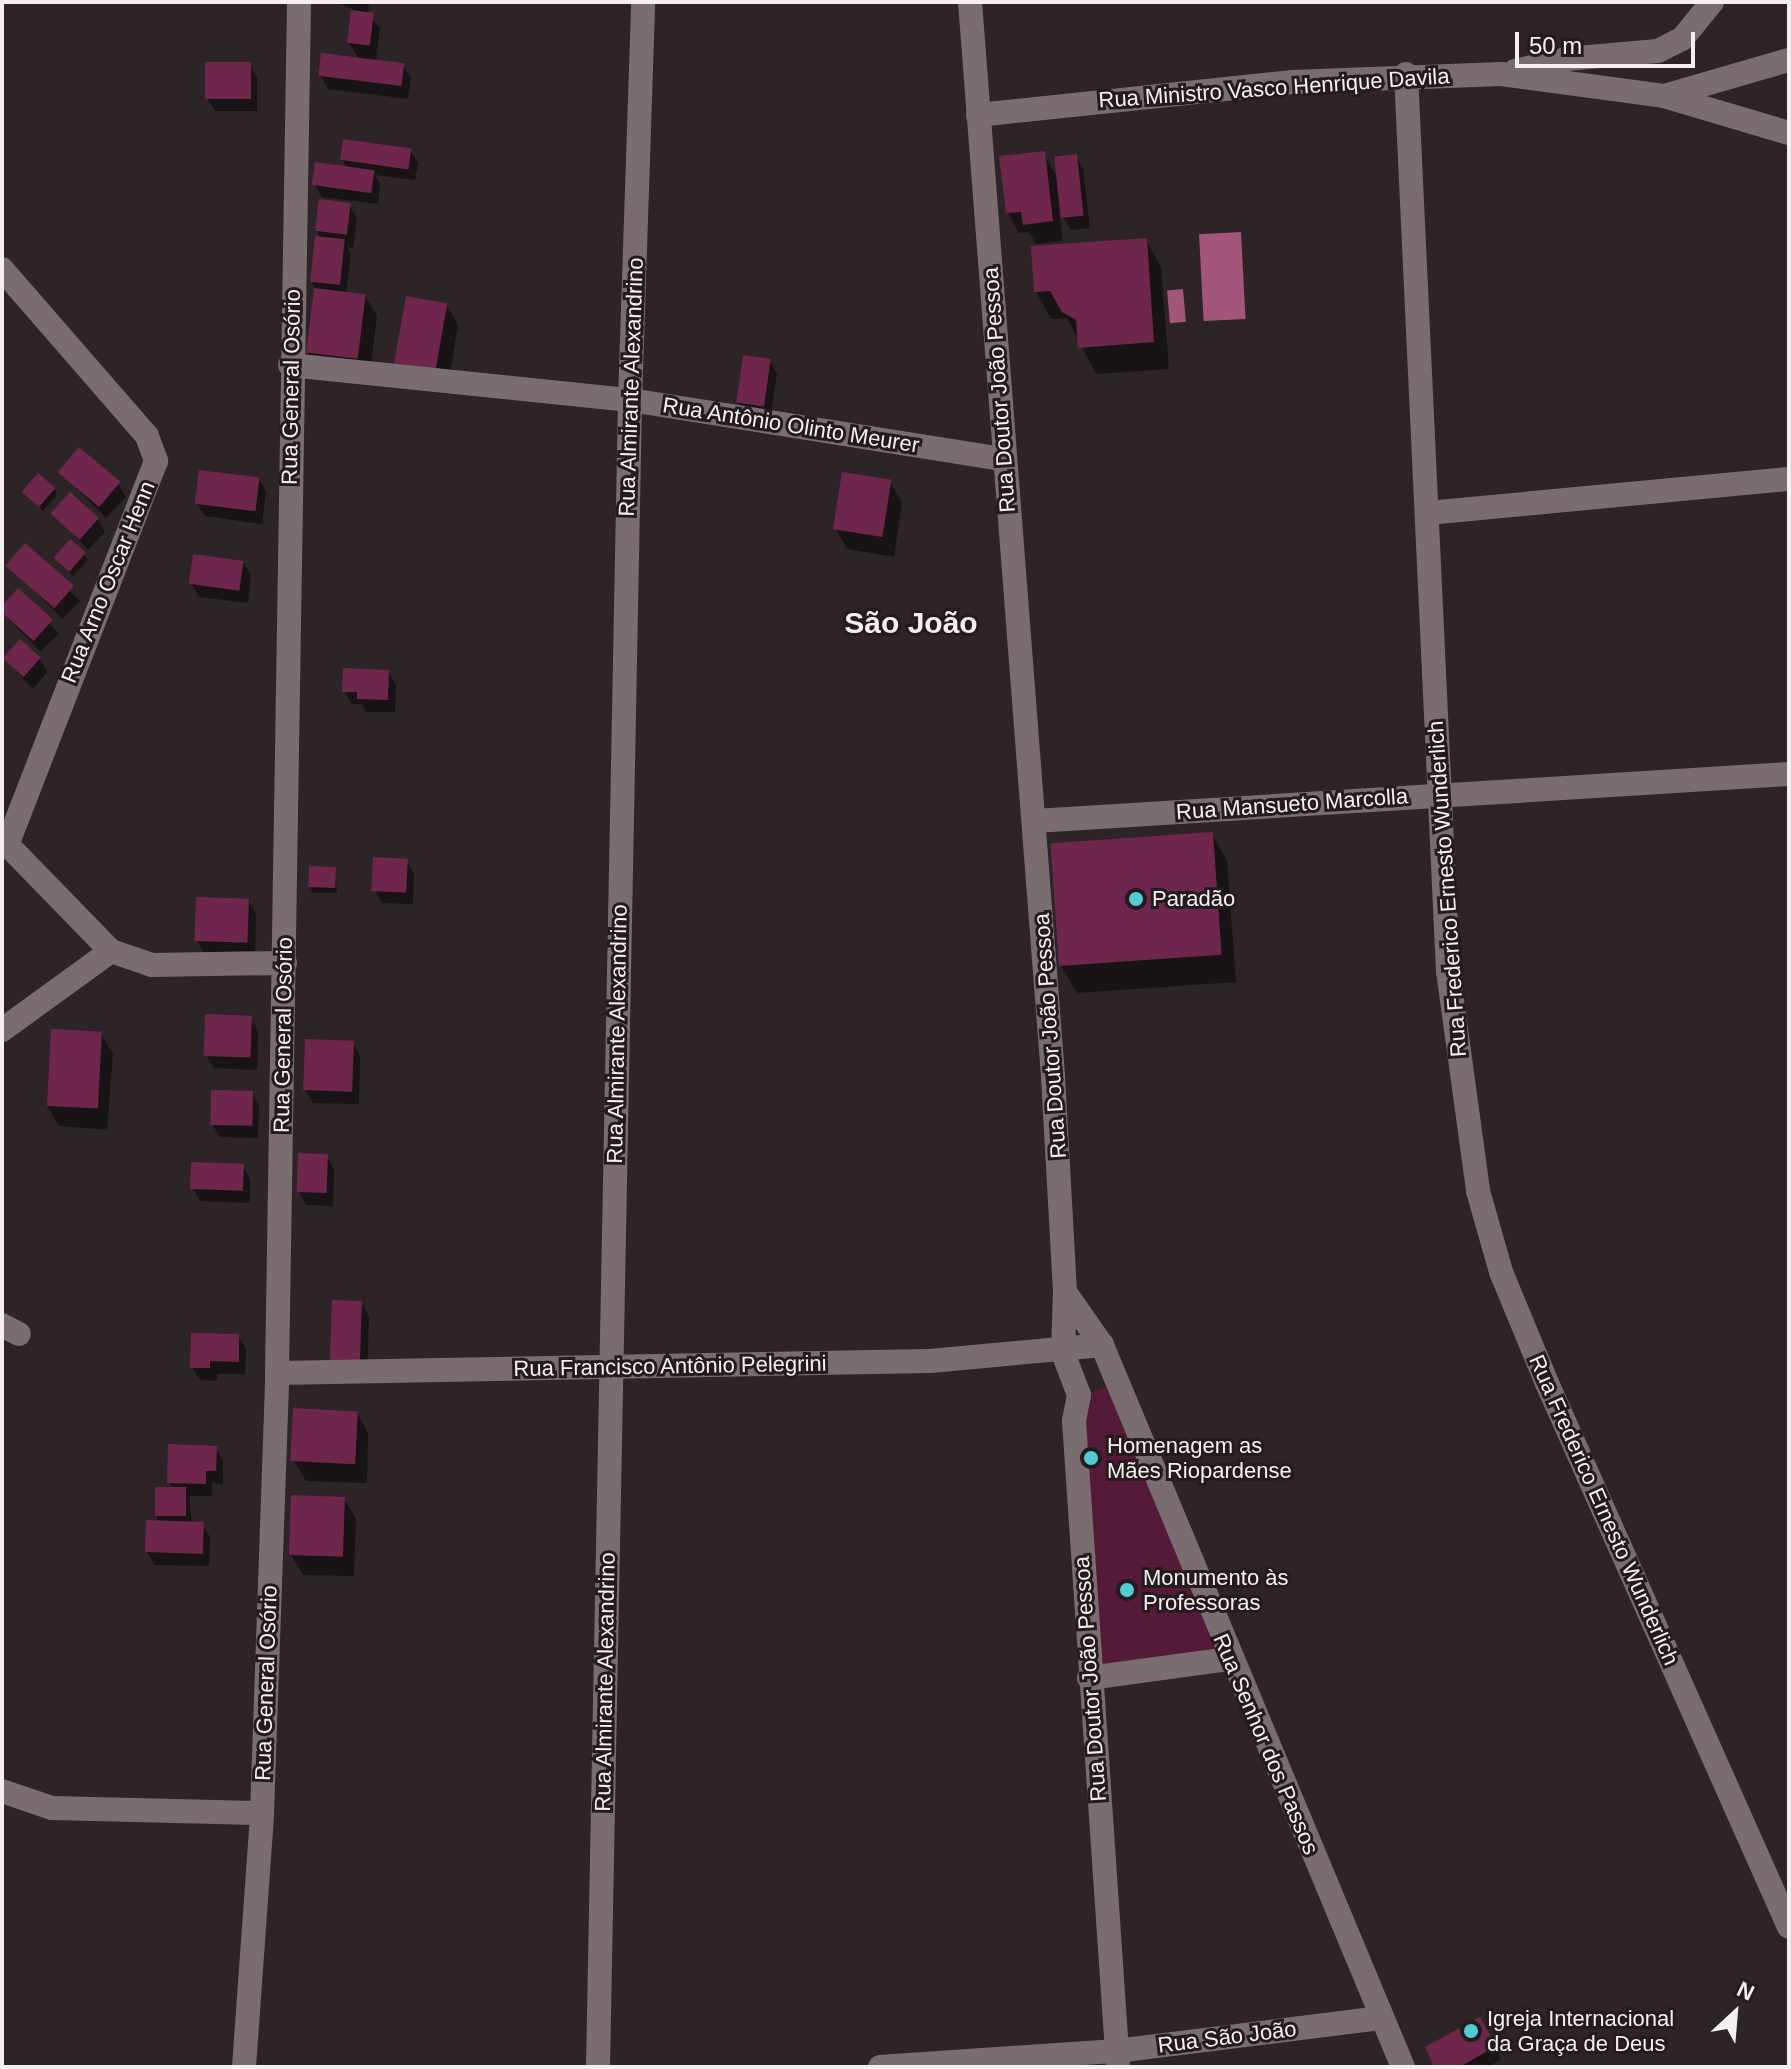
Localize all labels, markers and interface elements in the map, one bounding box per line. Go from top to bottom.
scale bar [1519,16,1699,66]
text: 50 m [1529,32,1582,59]
street label: Rua Ministro Vasco Henrique Davila [1098,63,1450,113]
street label: Rua Almirante Alexandrino [613,256,649,518]
street label: Rua Doutor João Pessoa [977,266,1021,514]
street label: Rua General Osório [276,289,306,485]
street label: Rua Antônio Olinto Meurer [660,392,922,458]
street label: Rua Arno Oscar Henn [55,477,161,687]
district label: São João [844,605,978,641]
street label: Rua Frederico Ernesto Wunderlich [1422,720,1472,1058]
street label: Rua Mansueto Marcolla [1175,783,1409,825]
place label: Paradão [1152,886,1235,912]
marker: Paradão [1127,890,1145,908]
street label: Rua Almirante Alexandrino [602,903,632,1165]
street label: Rua Doutor João Pessoa [1028,912,1072,1160]
street label: Rua General Osório [268,937,298,1133]
street label: Rua Francisco Antônio Pelegrini [513,1350,827,1382]
street label: Rua Frederico Ernesto Wunderlich [1523,1351,1685,1669]
place label: Homenagem as Mães Riopardense [1107,1432,1292,1484]
marker: Homenagem as Mães Riopardense [1082,1449,1100,1467]
street label: Rua Almirante Alexandrino [590,1551,620,1813]
street label: Rua Doutor João Pessoa [1068,1555,1112,1803]
place label: Monumento às Professoras [1143,1564,1289,1616]
marker: Monumento às Professoras [1118,1581,1136,1599]
street label: Rua General Osório [249,1585,283,1781]
street label: Rua Senhor dos Passos [1207,1630,1325,1858]
north arrow [1695,1973,1775,2053]
text: N [1733,1976,1758,2006]
place label: Igreja Internacional da Graça de Deus [1487,2005,1674,2056]
street label: Rua São João [1156,2015,1298,2059]
marker: Igreja Internacional da Graça de Deus [1462,2022,1480,2040]

